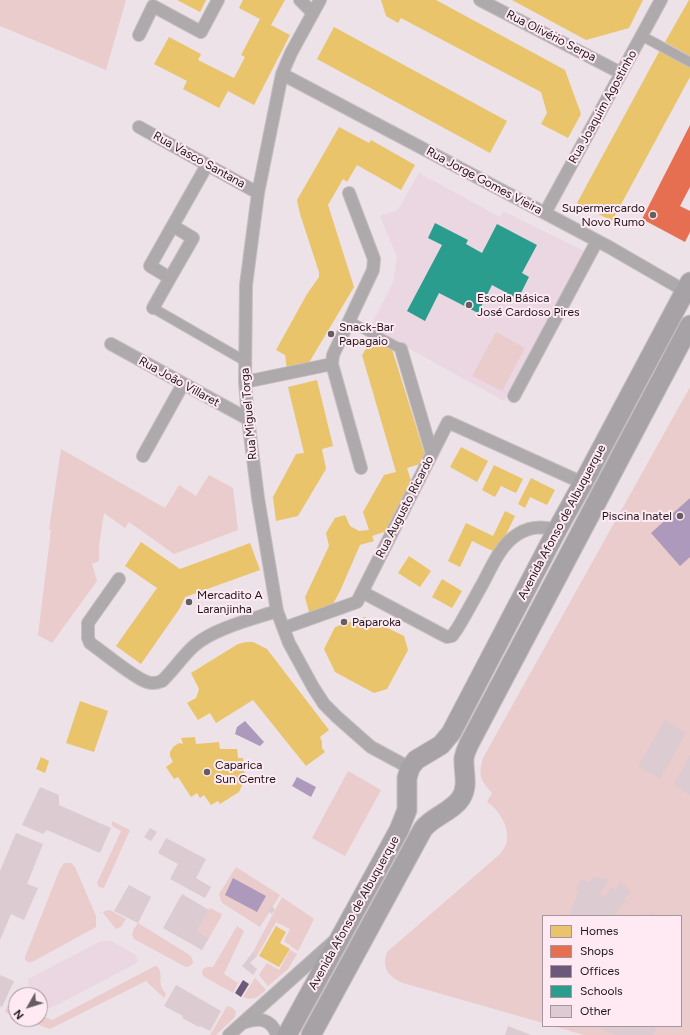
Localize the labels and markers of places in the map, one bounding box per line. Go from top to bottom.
place label: Supermercardo Novo Rumo [562,201,645,229]
marker: Supermercardo Novo Rumo [648,210,658,220]
place label: Escola Básica José Cardoso Pires [477,291,580,319]
marker: Escola Básica José Cardoso Pires [464,300,474,310]
place label: Snack-Bar Papagaio [339,320,394,348]
marker: Snack-Bar Papagaio [326,329,336,339]
place label: Piscina Inatel [602,509,672,523]
marker: Piscina Inatel [675,511,685,521]
place label: Mercadito A Laranjinha [197,588,263,616]
marker: Mercadito A Laranjinha [184,597,194,607]
place label: Paparoka [352,615,401,629]
marker: Paparoka [339,617,349,627]
place label: Caparica Sun Centre [215,758,276,786]
marker: Caparica Sun Centre [202,767,212,777]

